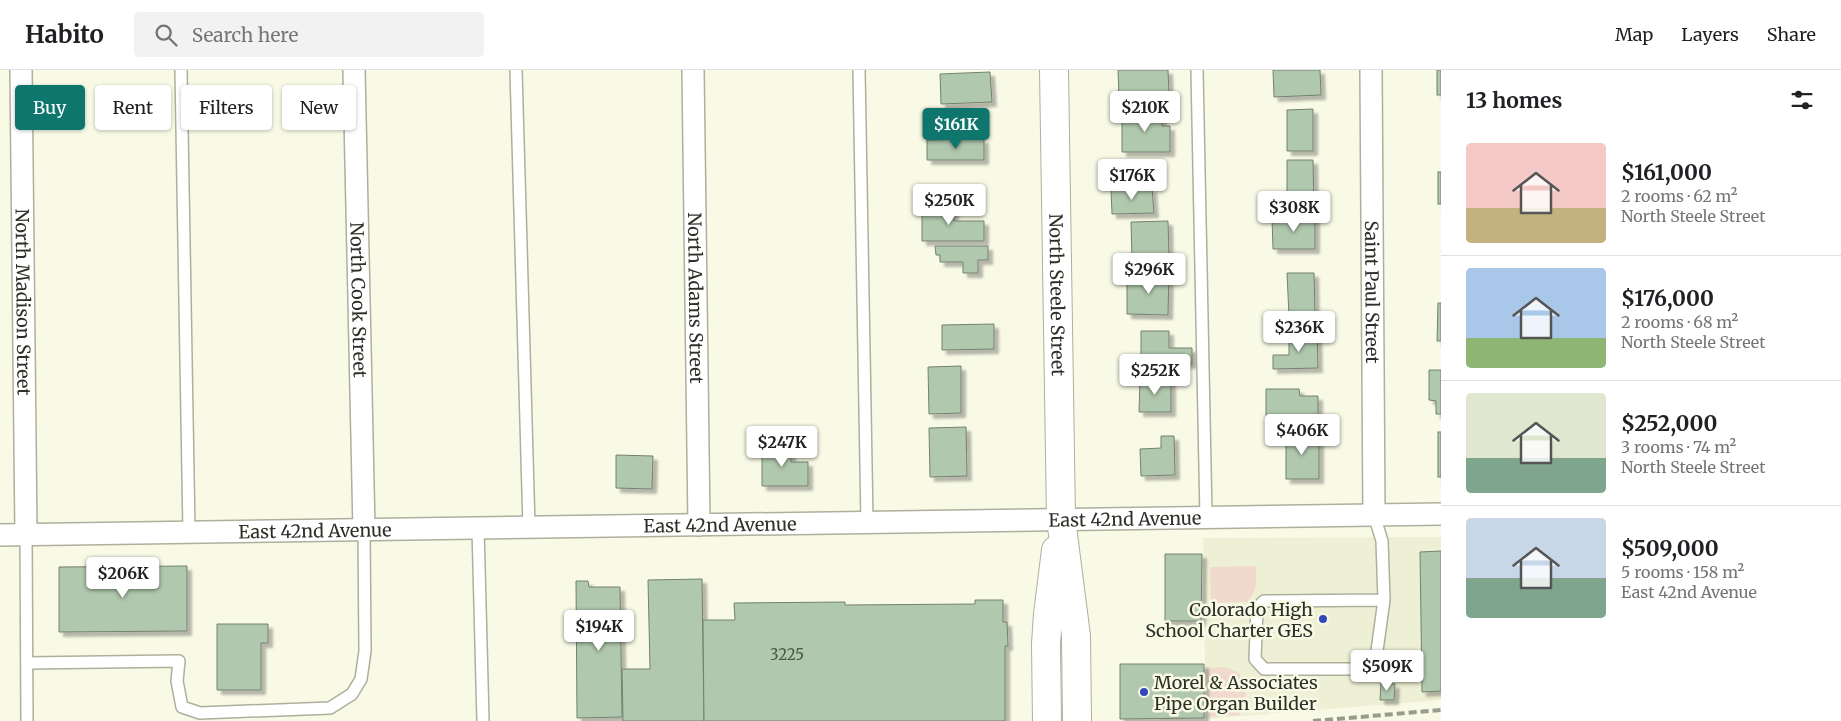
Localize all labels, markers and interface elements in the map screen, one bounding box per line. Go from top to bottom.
search box [134,12,484,57]
text: Habito [25,19,104,50]
icon: search [152,21,180,49]
text: Search here [192,23,298,47]
text: Map [1615,23,1653,46]
text: Layers [1681,23,1739,46]
text: Share [1767,23,1816,46]
chip: Buy [15,85,85,130]
chip: Rent [95,85,171,130]
chip: Filters [181,85,272,130]
chip: New [282,85,356,130]
icon: filters [1788,86,1816,114]
text: 13 homes [1466,87,1562,114]
pin: $210K [1110,90,1180,133]
text: $210K [1121,97,1169,117]
pin: $161K [921,108,991,150]
text: $161K [934,114,978,134]
pin: $176K [1097,158,1167,201]
text: $161,000 [1621,159,1712,186]
icon: home [1506,163,1566,223]
text: $176K [1109,165,1155,185]
pin: $250K [914,184,984,226]
text: 2 rooms · 62 m² [1621,186,1738,206]
text: $250K [924,190,974,210]
pin: $308K [1259,190,1329,233]
text: $308K [1268,197,1320,217]
text: North Steele Street [1621,206,1765,226]
street label: North Madison Street [11,208,36,396]
street label: North Adams Street [683,212,709,384]
street label: North Steele Street [1045,214,1070,376]
street label: Saint Paul Street [1361,220,1384,364]
street label: North Cook Street [346,222,372,378]
pin: $296K [1114,252,1184,295]
text: $296K [1124,259,1174,279]
text: $176,000 [1621,285,1714,312]
icon: home [1506,288,1566,348]
pin: $236K [1264,310,1334,353]
text: 2 rooms · 68 m² [1621,312,1738,332]
text: $236K [1274,317,1324,337]
text: North Steele Street [1621,332,1765,352]
pin: $252K [1120,354,1190,396]
text: $252K [1130,360,1180,380]
text: $252,000 [1621,410,1717,437]
icon: home [1506,413,1566,473]
pin: $406K [1267,414,1337,456]
text: $406K [1276,420,1328,440]
pin: $247K [747,426,817,468]
text: $247K [757,432,807,452]
text: 3 rooms · 74 m² [1621,437,1736,457]
text: North Steele Street [1621,457,1765,477]
street label: East 42nd Avenue [1048,506,1202,531]
street label: East 42nd Avenue [643,512,797,537]
street label: East 42nd Avenue [238,518,392,543]
text: $509,000 [1621,535,1719,562]
icon: home [1506,538,1566,598]
pin: $206K [88,556,158,599]
text: 5 rooms · 158 m² [1621,562,1744,582]
text: $206K [97,563,149,583]
text: East 42nd Avenue [1621,582,1757,602]
place label: Colorado High School Charter GES [1145,598,1313,642]
pin: $194K [564,610,634,652]
marker: Colorado High School Charter GES [1317,613,1329,625]
text: $194K [575,616,623,636]
house number: 3225 [770,645,804,664]
pin: $509K [1352,650,1422,692]
text: $509K [1362,656,1412,676]
place label: Morel & Associates Pipe Organ Builder [1154,671,1318,715]
marker: Morel & Associates Pipe Organ Builder [1138,686,1150,698]

